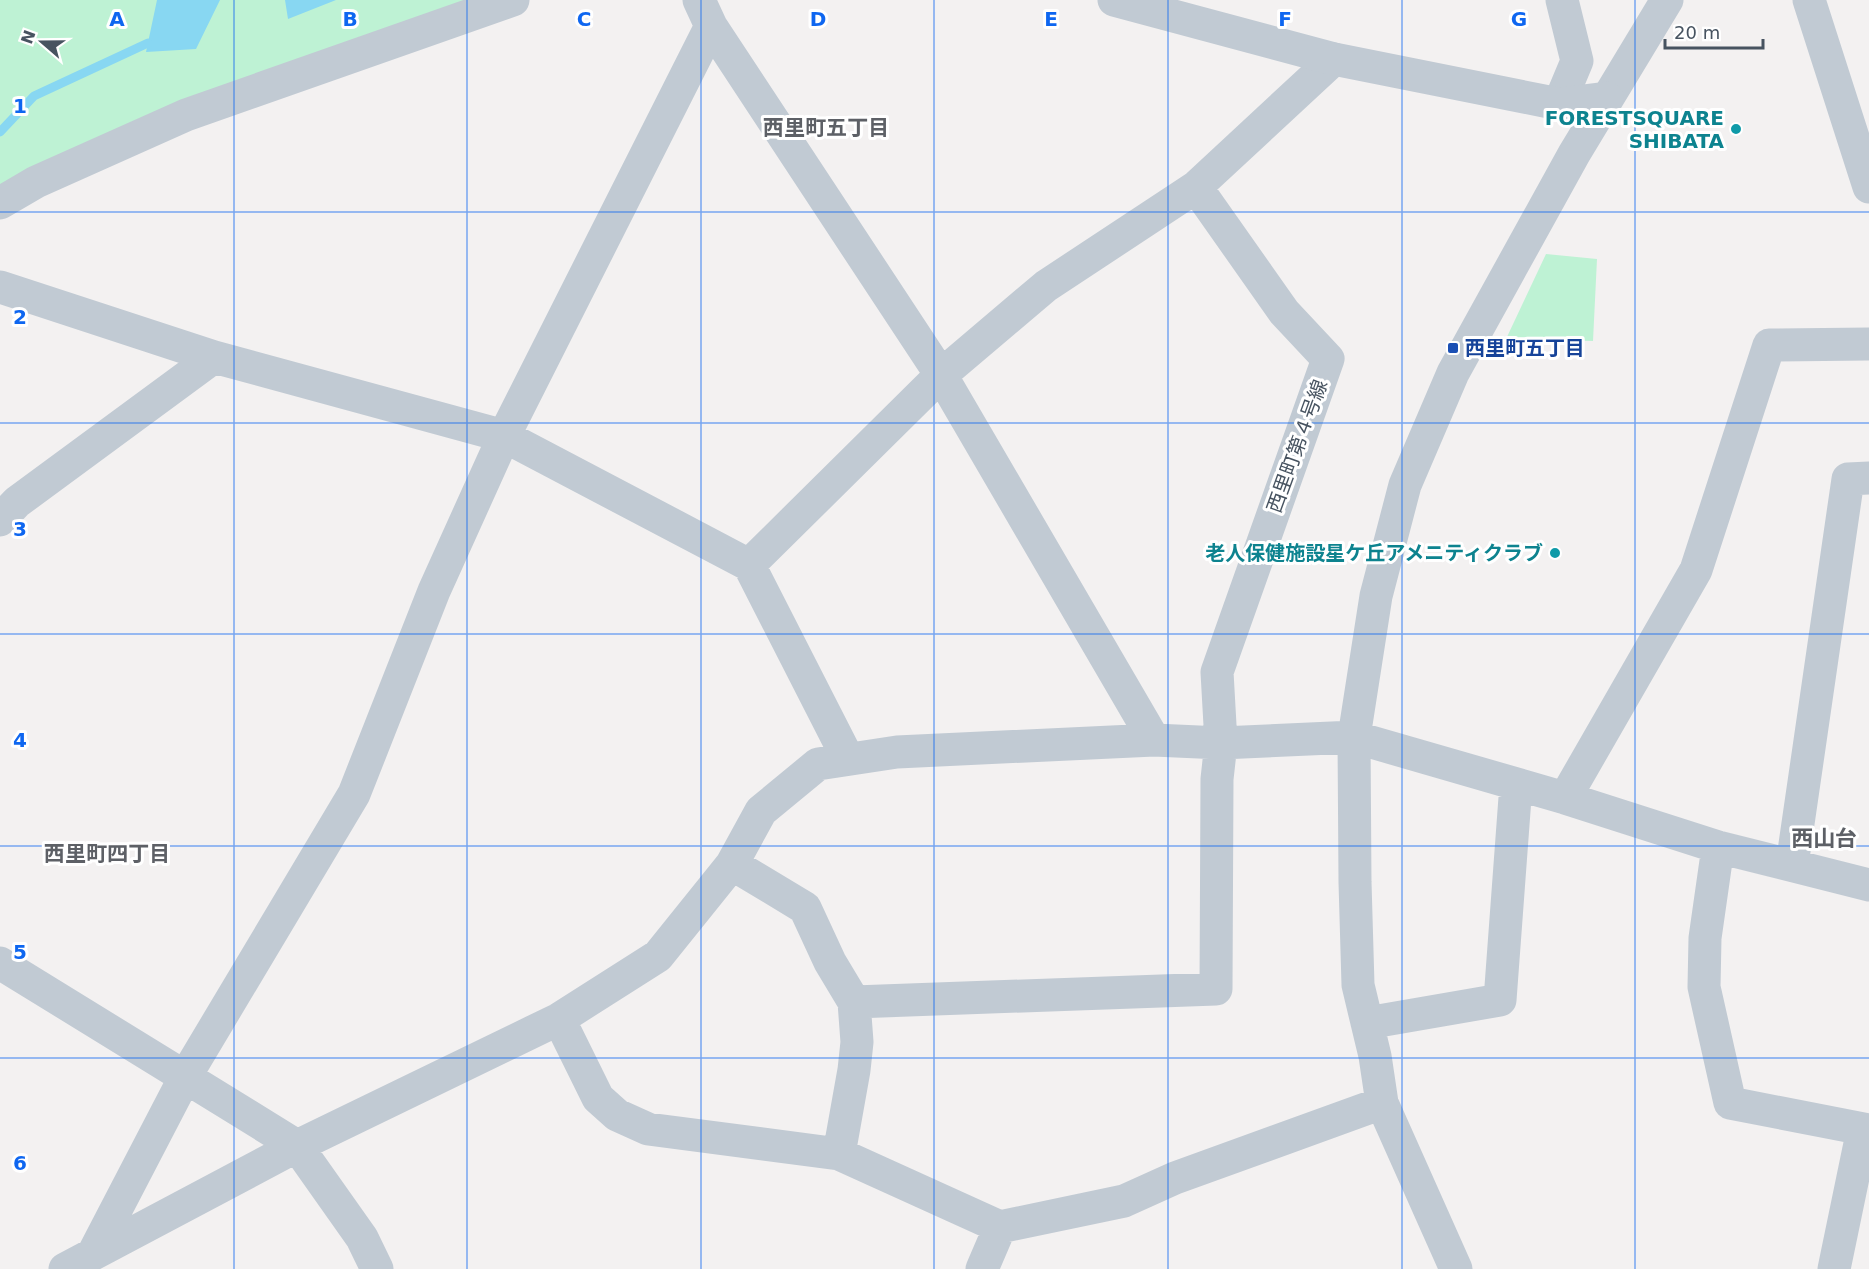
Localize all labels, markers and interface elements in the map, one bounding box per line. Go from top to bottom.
text: A [109,7,125,31]
text: B [342,7,358,31]
text: C [577,7,591,31]
text: D [810,7,826,31]
text: E [1044,7,1058,31]
text: F [1278,7,1292,31]
text: G [1511,7,1527,31]
north arrow [12,12,72,72]
scale bar [1665,12,1762,50]
text: 20 m [1674,22,1720,43]
text: N [17,27,40,47]
text: 1 [13,94,27,118]
place label: FORESTSQUARE SHIBATA [1545,106,1725,153]
district label: 西里町五丁目 [763,116,889,140]
marker: FORESTSQUARE SHIBATA [1729,122,1743,136]
text: 2 [13,305,27,329]
place label: 西里町五丁目 [1465,336,1585,360]
marker: 西里町五丁目 [1446,341,1460,355]
street label: 西里町第４号線 [1262,376,1332,516]
text: 3 [13,517,27,541]
place label: 老人保健施設星ケ丘アメニティクラブ [1205,541,1543,565]
marker: 老人保健施設星ケ丘アメニティクラブ [1548,546,1562,560]
text: 4 [13,728,27,752]
district label: 西山台 [1791,826,1857,851]
district label: 西里町四丁目 [44,842,170,866]
text: 5 [13,940,27,964]
text: 6 [13,1151,27,1175]

